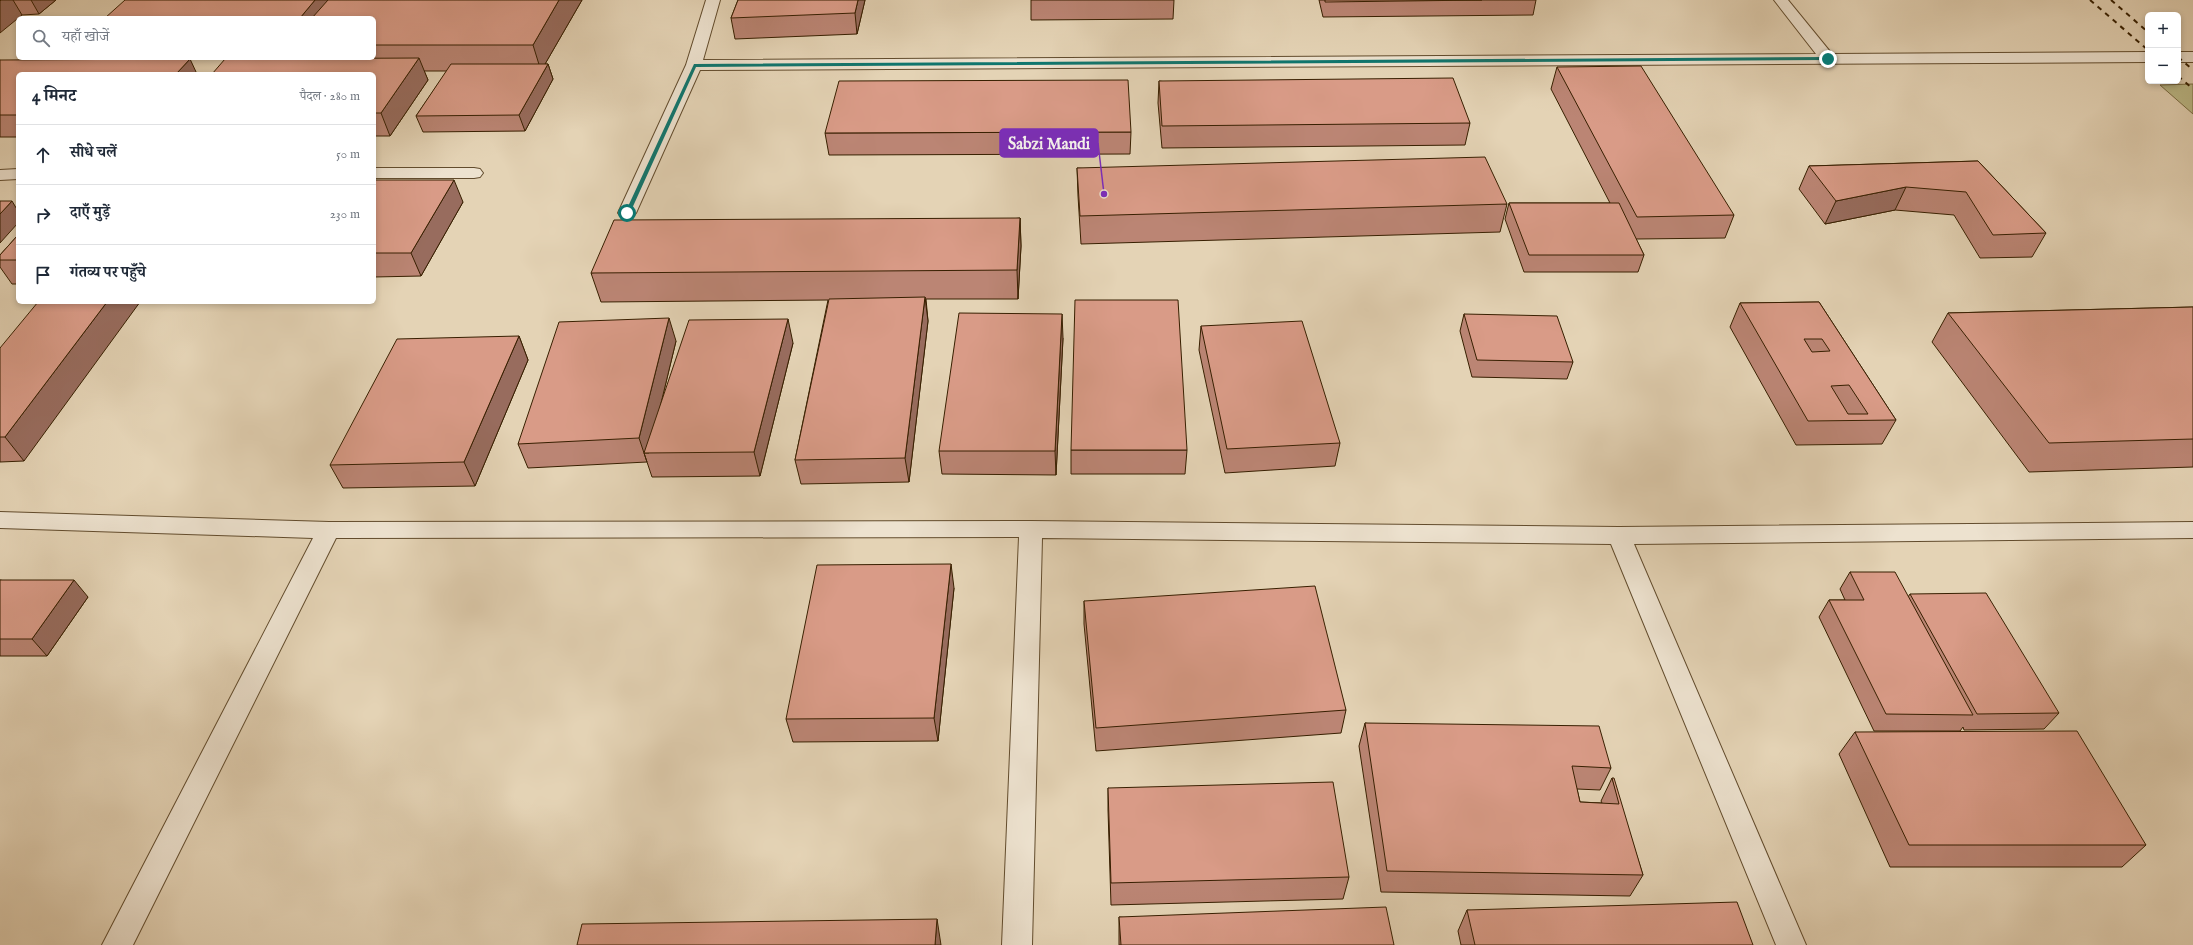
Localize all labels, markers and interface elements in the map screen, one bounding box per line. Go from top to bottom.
map controls [2145,12,2181,84]
button: + [2145,12,2181,48]
search box [16,16,376,60]
icon: search [30,27,52,49]
text: यहाँ खोजें [62,27,109,46]
button: − [2145,48,2181,84]
route end [1819,50,1837,68]
text: 4 मिनट [32,86,76,107]
text: पैदल · 280 m [300,88,360,105]
callout: Sabzi Mandi [1000,129,1098,157]
text: Sabzi Mandi [1008,135,1091,155]
text: सीधे चलें [70,143,117,162]
icon: ahead [32,144,54,166]
text: 50 m [336,146,360,163]
text: दाएँ मुड़ें [70,203,110,222]
icon: right [32,204,54,226]
route start [618,204,636,222]
text: 230 m [330,206,360,223]
text: गंतव्य पर पहुँचे [70,263,146,282]
icon: arrive [32,264,54,286]

